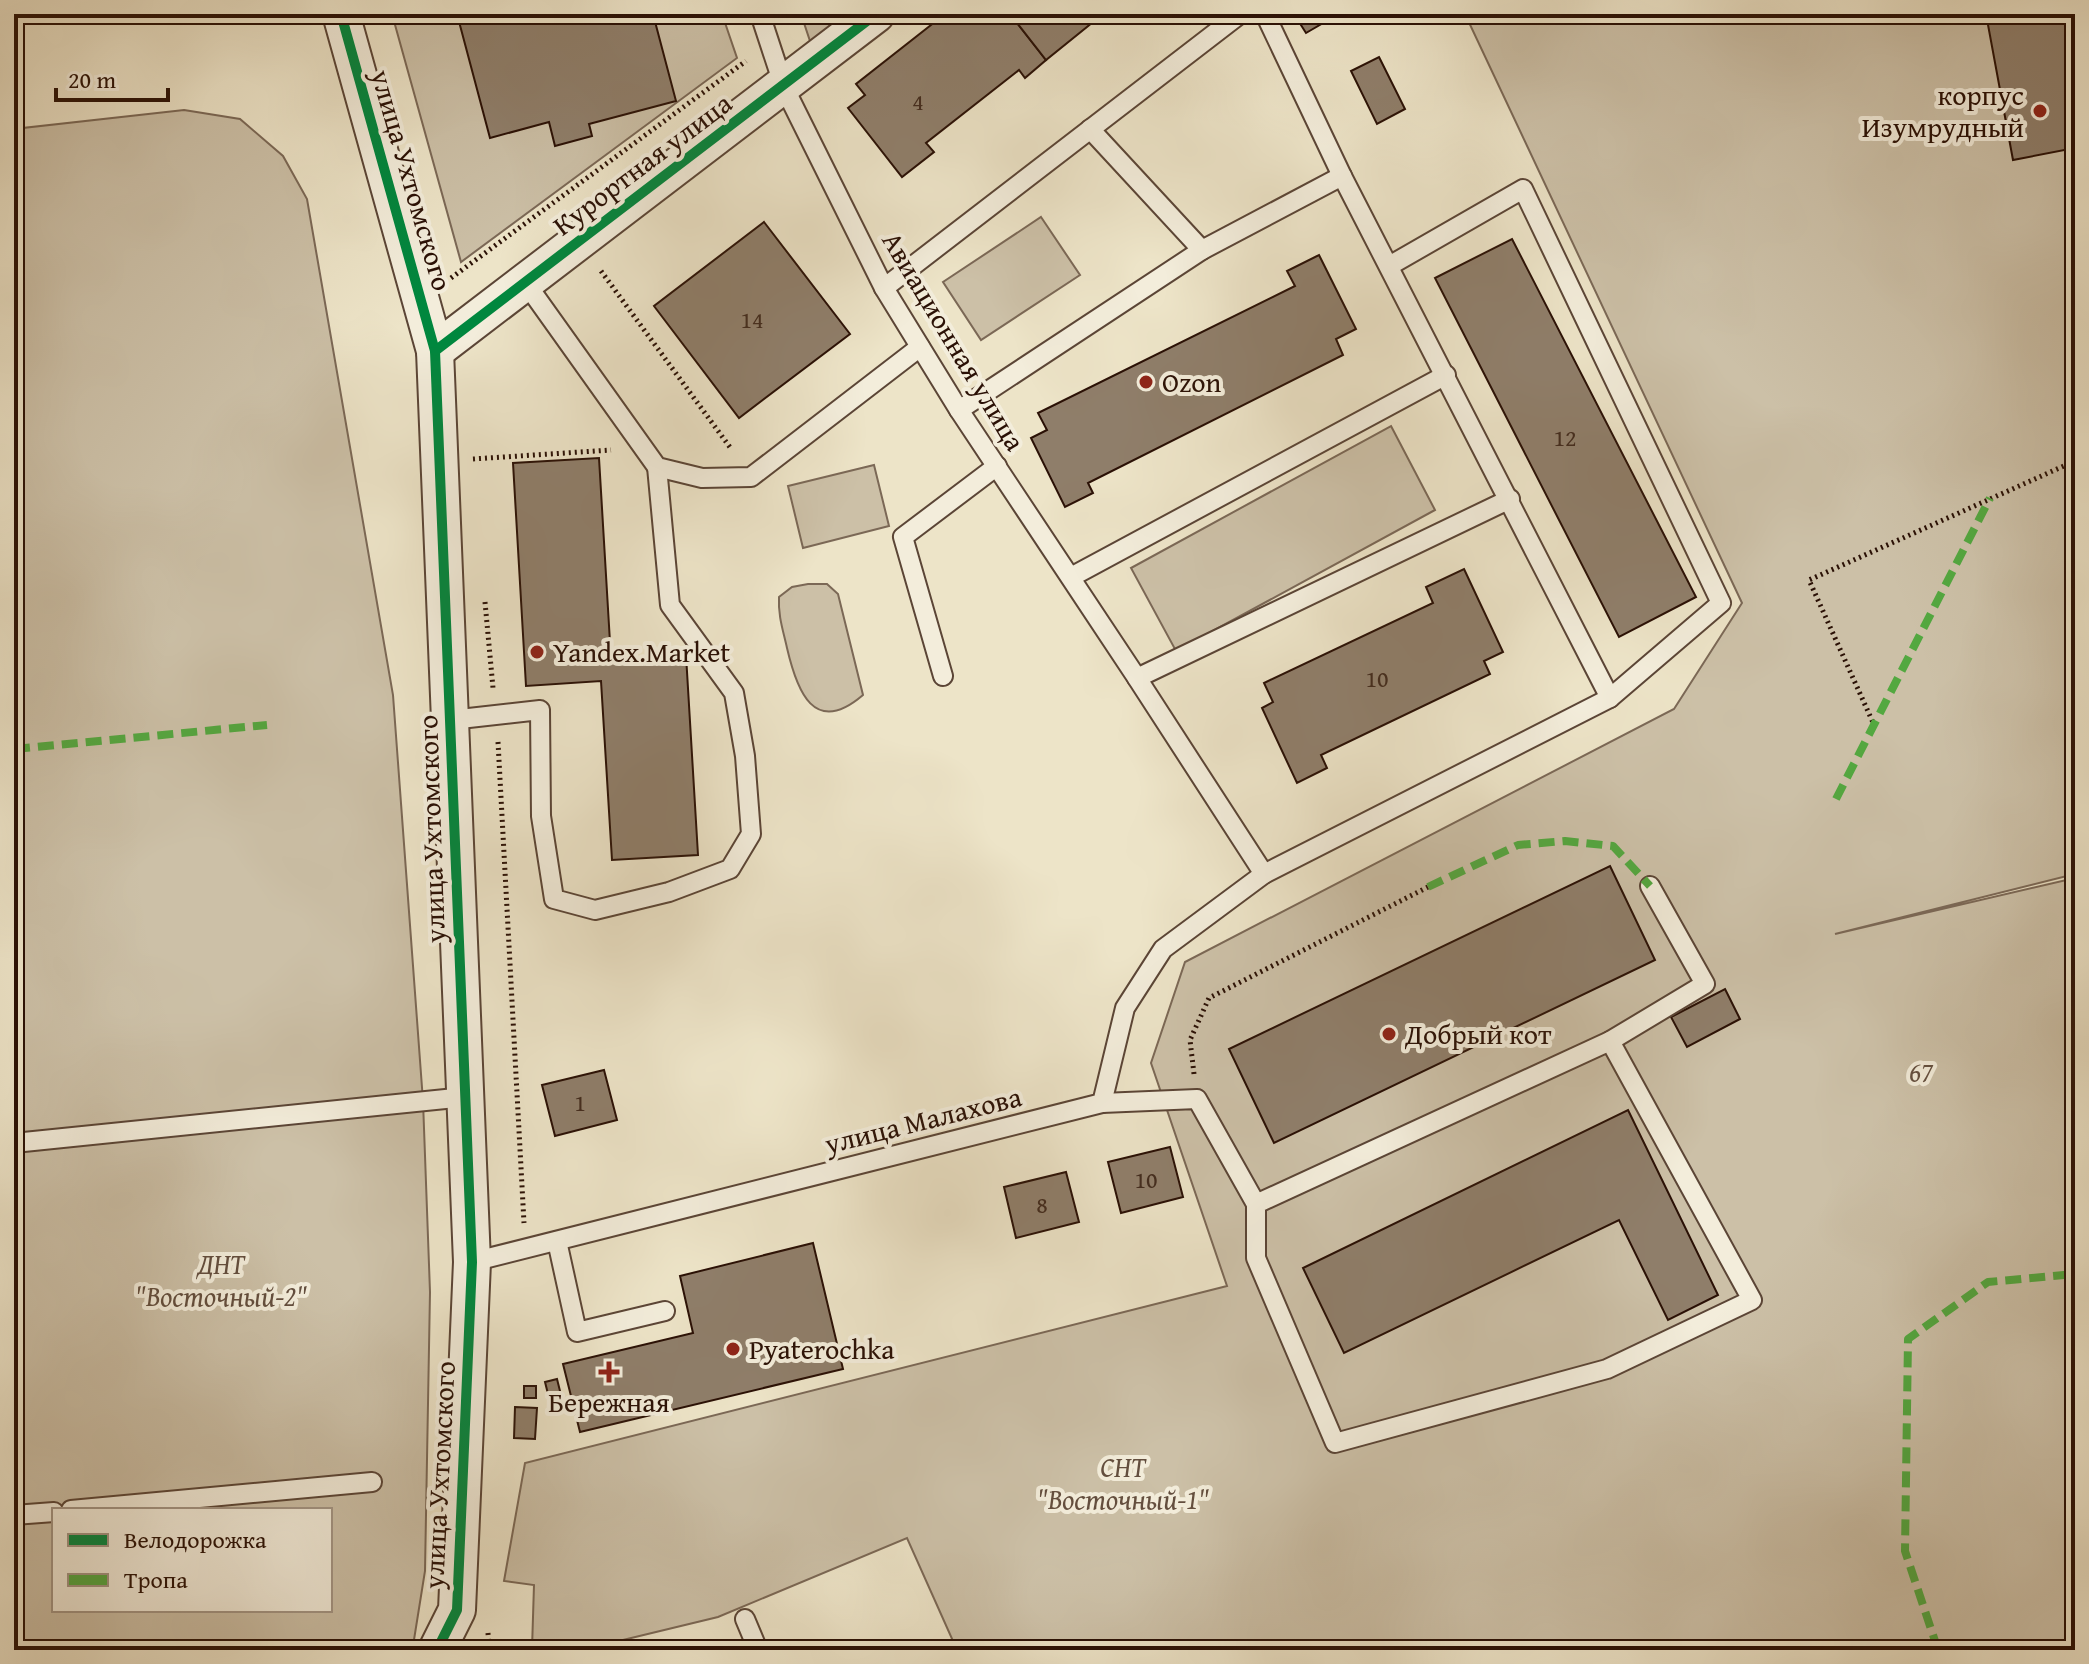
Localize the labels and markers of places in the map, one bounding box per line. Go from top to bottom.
place label: корпус Изумрудный [1862,74,2024,147]
marker: корпус Изумрудный [2031,102,2049,120]
place label: Ozon [1162,361,1222,402]
marker: Ozon [1137,373,1155,391]
place label: Yandex.Market [553,631,730,672]
marker: Yandex.Market [528,643,546,661]
place label: Добрый кот [1404,1013,1552,1054]
marker: Добрый кот [1380,1025,1398,1043]
place label: Pyaterochka [749,1328,895,1369]
marker: Pyaterochka [724,1340,742,1358]
marker: Бережная [600,1363,618,1381]
place label: Бережная [548,1381,670,1422]

